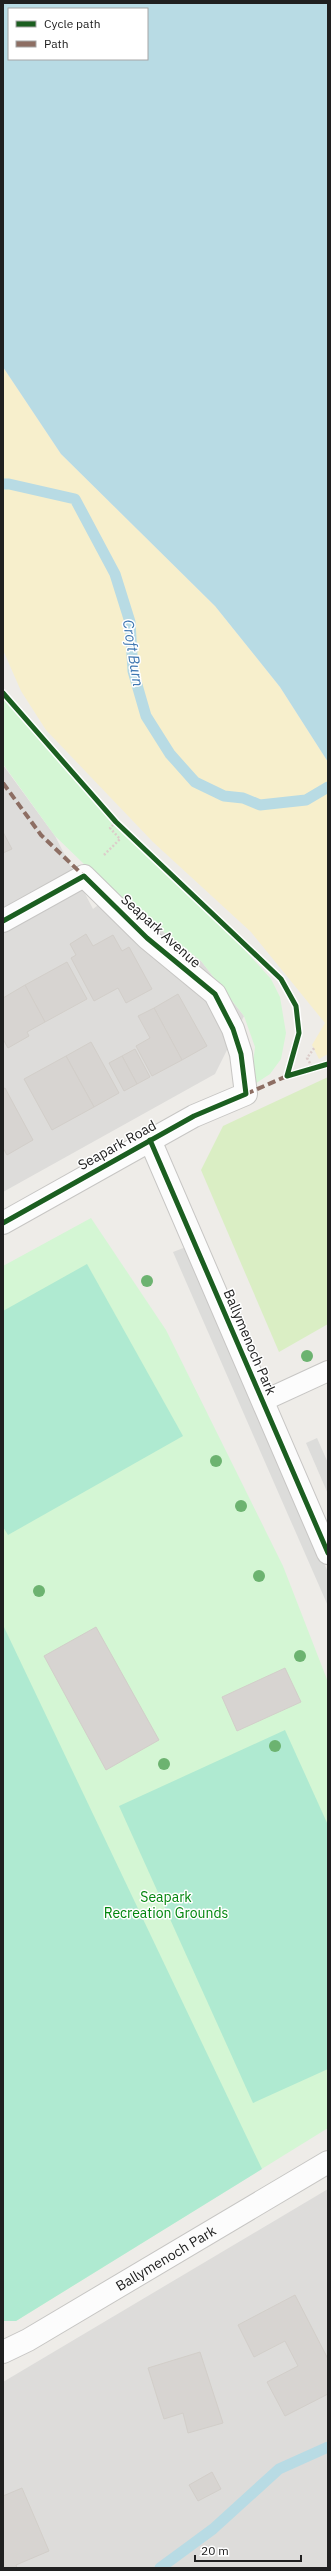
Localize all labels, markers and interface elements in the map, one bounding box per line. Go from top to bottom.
legend [8,8,148,60]
text: Cycle path [44,16,101,31]
text: Path [44,36,69,51]
water label: Croft Burn [119,618,148,688]
street label: Seapark Avenue [117,890,205,972]
street label: Seapark Road [75,1116,159,1174]
street label: Ballymenoch Park [220,1286,281,1398]
park label: Seapark Recreation Grounds [104,1888,229,1922]
street label: Ballymenoch Park [112,2221,220,2295]
scale bar [195,2537,301,2563]
text: 20 m [201,2543,229,2558]

